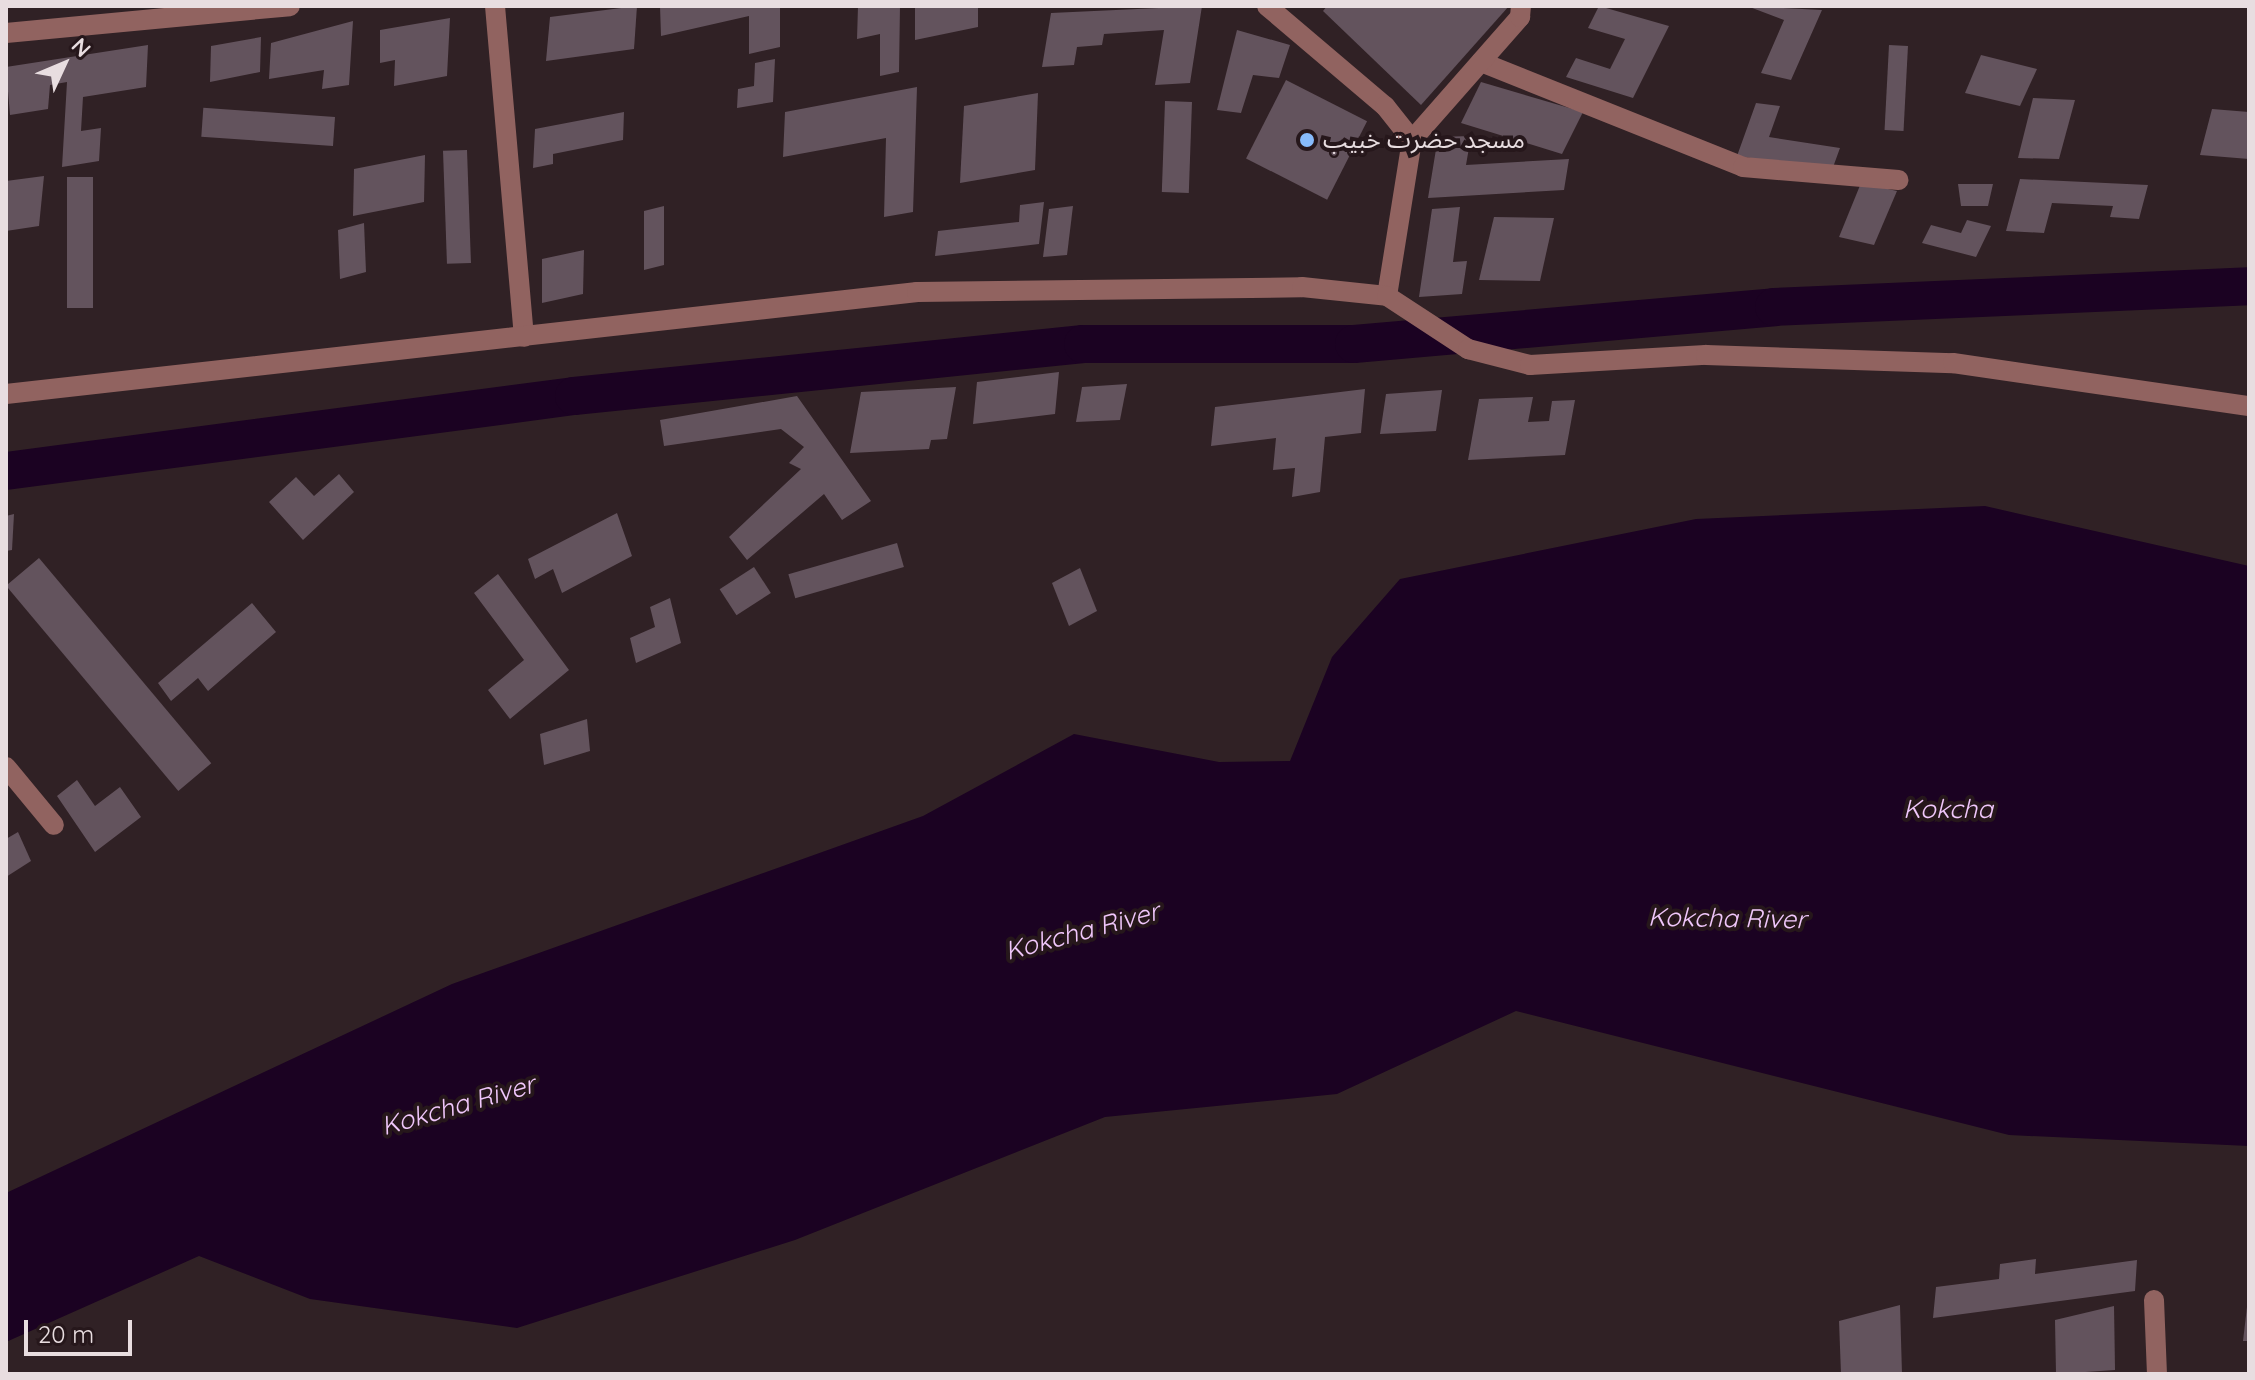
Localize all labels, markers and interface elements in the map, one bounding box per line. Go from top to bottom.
north arrow [24,24,104,104]
text: N [66,32,97,63]
place label: مسجد حضرت خبیب [1323,126,1525,154]
marker: مسجد حضرت خبیب [1298,131,1316,149]
water label: Kokcha [1903,793,1993,825]
water label: Kokcha River [1001,895,1163,967]
water label: Kokcha River [1648,901,1806,935]
water label: Kokcha River [378,1068,538,1142]
scale bar [28,1304,136,1354]
text: 20 m [38,1319,94,1349]

